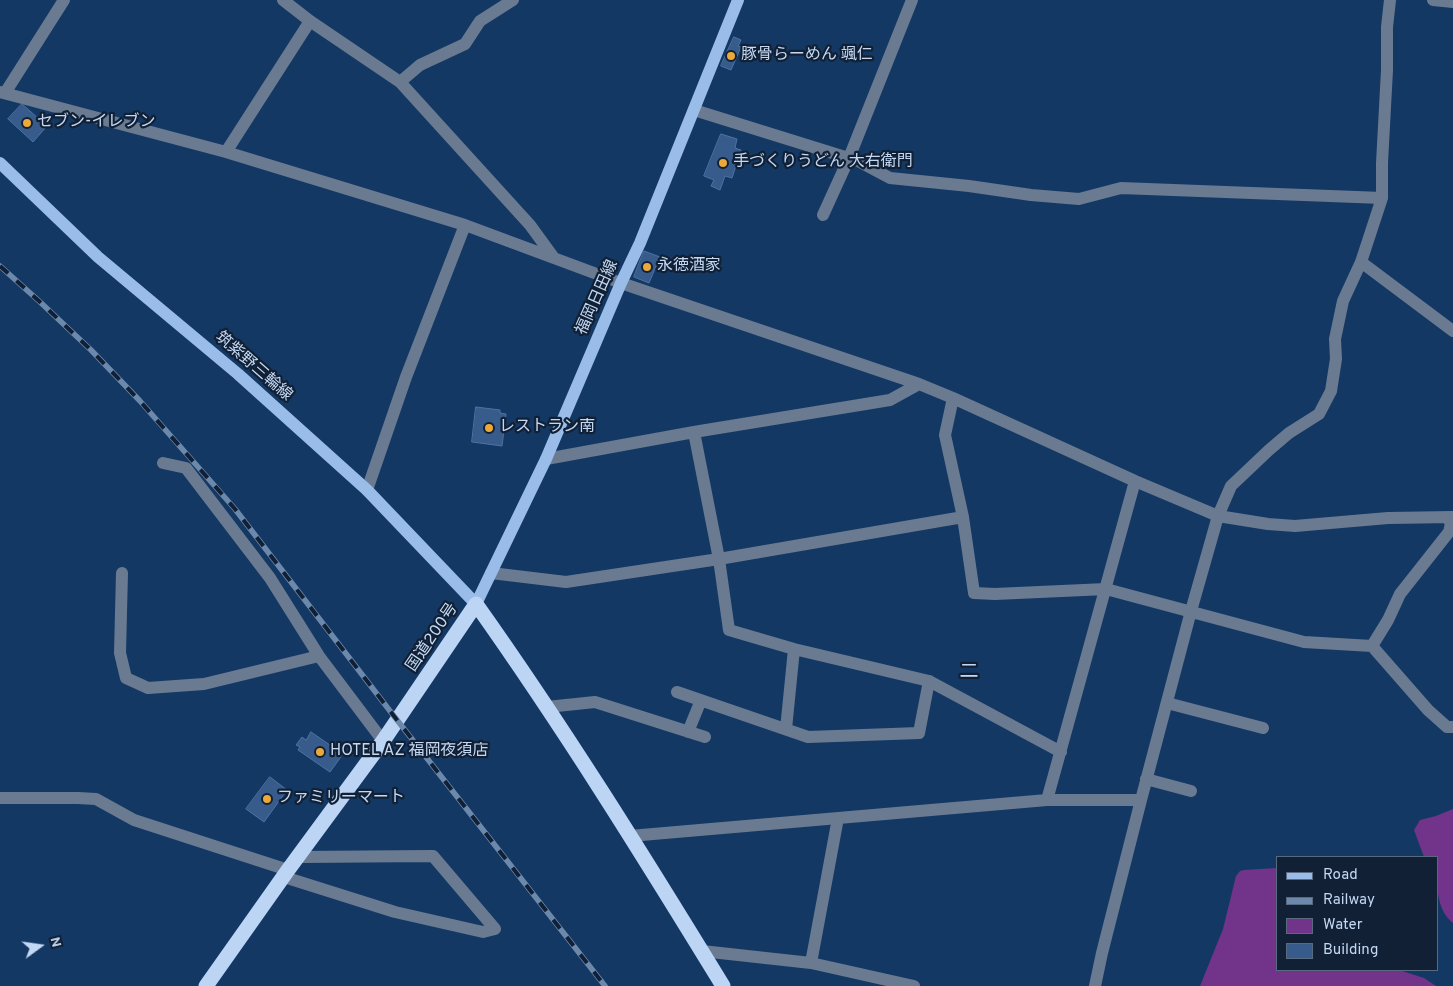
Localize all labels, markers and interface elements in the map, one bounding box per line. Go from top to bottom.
place label: 豚骨らーめん 颯仁 [741,46,873,66]
marker: 豚骨らーめん 颯仁 [725,50,737,62]
place label: セブン-イレブン [37,113,155,133]
marker: セブン-イレブン [21,117,33,129]
place label: 手づくりうどん 大右衛門 [733,153,913,173]
marker: 手づくりうどん 大右衛門 [717,157,729,169]
place label: 永徳酒家 [657,257,721,277]
street label: 福岡日田線 [573,258,623,338]
marker: 永徳酒家 [641,261,653,273]
street label: 筑紫野三輪線 [210,328,296,406]
place label: レストラン南 [499,418,595,438]
marker: レストラン南 [483,422,495,434]
street label: 国道200号 [403,600,463,676]
district label: 二 [960,662,978,684]
place label: HOTEL AZ 福岡夜須店 [330,742,489,762]
marker: HOTEL AZ 福岡夜須店 [314,746,326,758]
place label: ファミリーマート [277,789,405,809]
marker: ファミリーマート [261,793,273,805]
legend [1276,856,1438,971]
text: Road [1323,866,1358,885]
text: Railway [1323,891,1375,910]
text: Water [1323,916,1362,935]
north arrow [15,921,65,971]
text: N [46,935,65,949]
text: Building [1323,941,1378,960]

